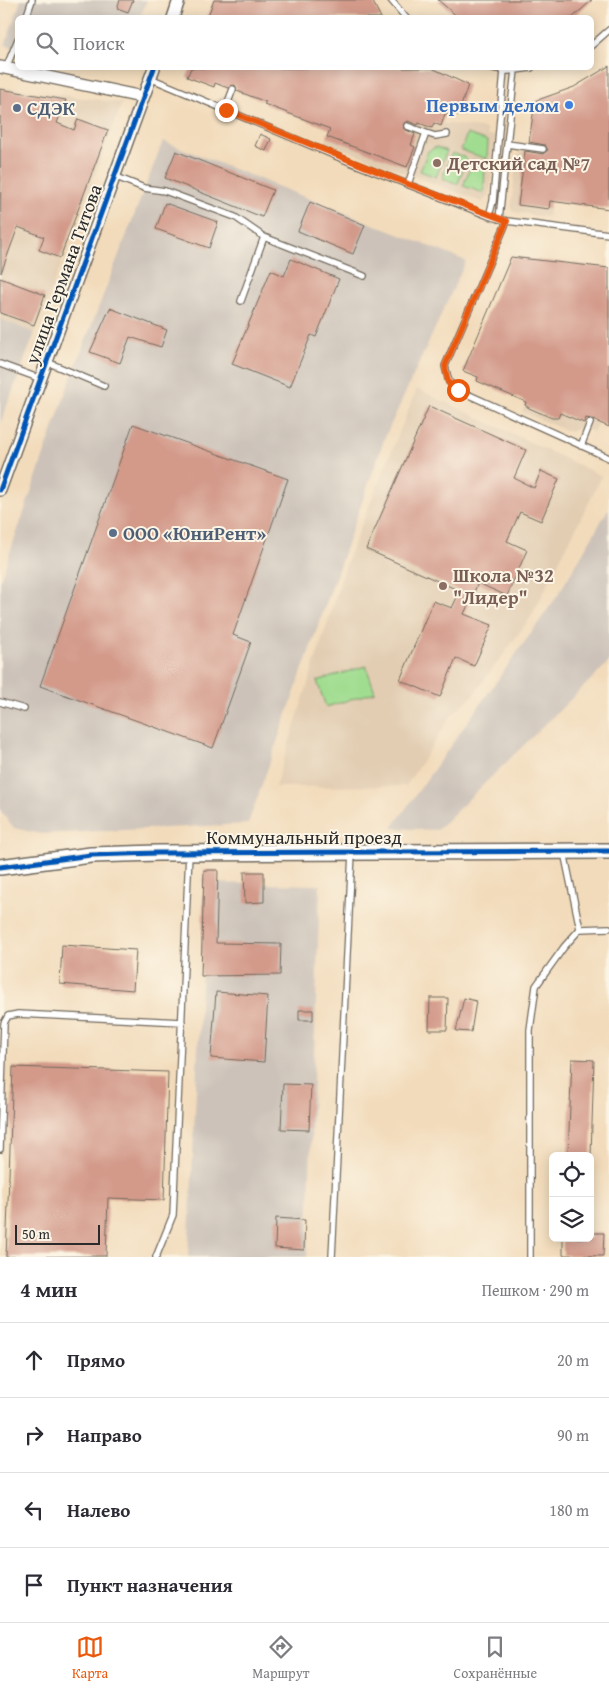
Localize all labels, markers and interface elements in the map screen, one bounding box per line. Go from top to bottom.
search box [15,15,594,70]
icon: search [33,29,61,57]
text: Поиск [73,29,125,57]
place label: Первым делом [426,91,559,119]
place label: СДЭК [27,94,76,122]
route end [215,99,238,122]
marker: Первым делом [563,99,575,111]
marker: СДЭК [11,102,23,114]
place label: Детский сад №7 [446,149,590,177]
marker: Детский сад №7 [431,157,443,169]
street label: улица Германа Титова [17,180,109,369]
route start [447,379,470,402]
place label: ООО «ЮниРент» [123,519,266,547]
marker: ООО «ЮниРент» [107,527,119,539]
place label: Школа №32 "Лидер" [453,561,554,611]
marker: Школа №32 "Лидер" [437,580,449,592]
street label: Коммунальный проезд [206,823,402,851]
map controls [549,1152,594,1242]
button: locate [549,1152,594,1197]
button: layers [549,1197,594,1242]
scale bar [15,1222,100,1245]
text: 50 m [22,1224,50,1244]
text: 4 мин [20,1274,77,1305]
text: Пешком · 290 m [482,1278,589,1302]
icon: ahead [20,1346,48,1374]
text: Прямо [67,1346,125,1374]
text: 20 m [557,1348,589,1372]
icon: right [20,1421,48,1449]
text: Направо [67,1421,142,1449]
text: 90 m [557,1423,589,1447]
icon: left [20,1496,48,1524]
text: Налево [67,1496,130,1524]
text: 180 m [549,1498,589,1522]
icon: arrive [20,1571,48,1599]
text: Пункт назначения [67,1571,233,1599]
tab: Карта [72,1633,108,1683]
tab: Маршрут [252,1633,310,1683]
tab: Сохранённые [454,1633,537,1683]

